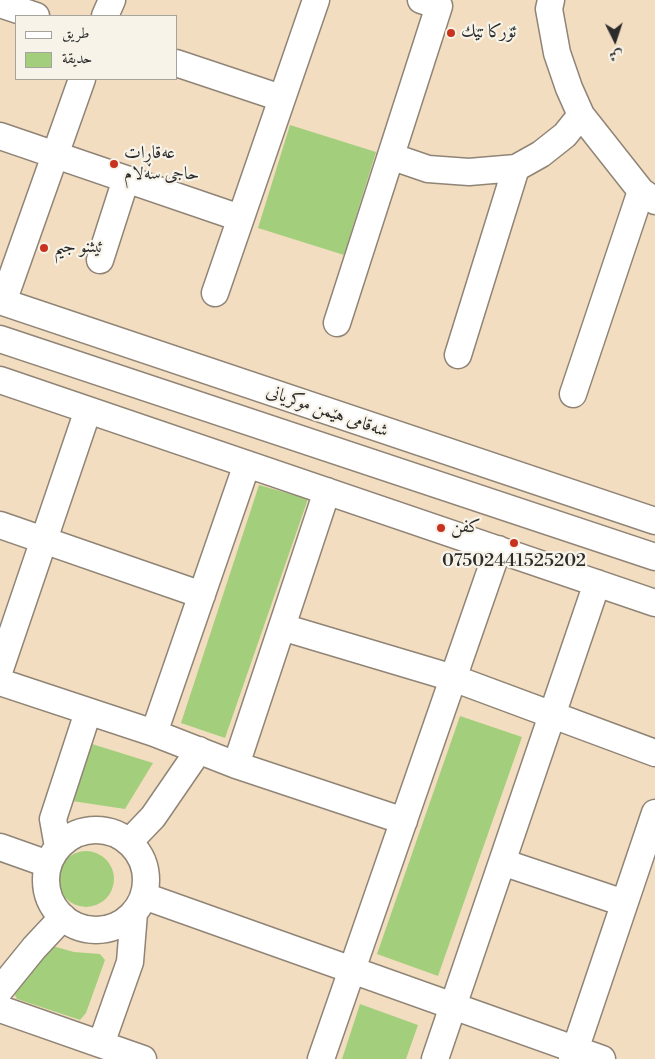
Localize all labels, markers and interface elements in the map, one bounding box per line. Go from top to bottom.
legend [15,15,178,80]
north arrow [590,15,640,65]
place label: ئۆركا تێك [461,22,516,44]
text: طريق [62,24,89,43]
marker: ئۆركا تێك [445,27,457,39]
text: ش [608,46,624,64]
text: حديقة [62,49,92,68]
place label: عەقاڕات حاجی سەلام [124,143,199,186]
marker: عەقاڕات حاجی سەلام [108,158,120,170]
place label: ئيثنو جيم [54,237,103,259]
marker: ئيثنو جيم [38,242,50,254]
street label: شەقامی هێمن موکریانی [263,381,391,443]
place label: كفن [451,517,481,539]
marker: كفن [435,522,447,534]
marker: 07502441525202 [508,537,520,549]
place label: 07502441525202 [442,551,586,573]

